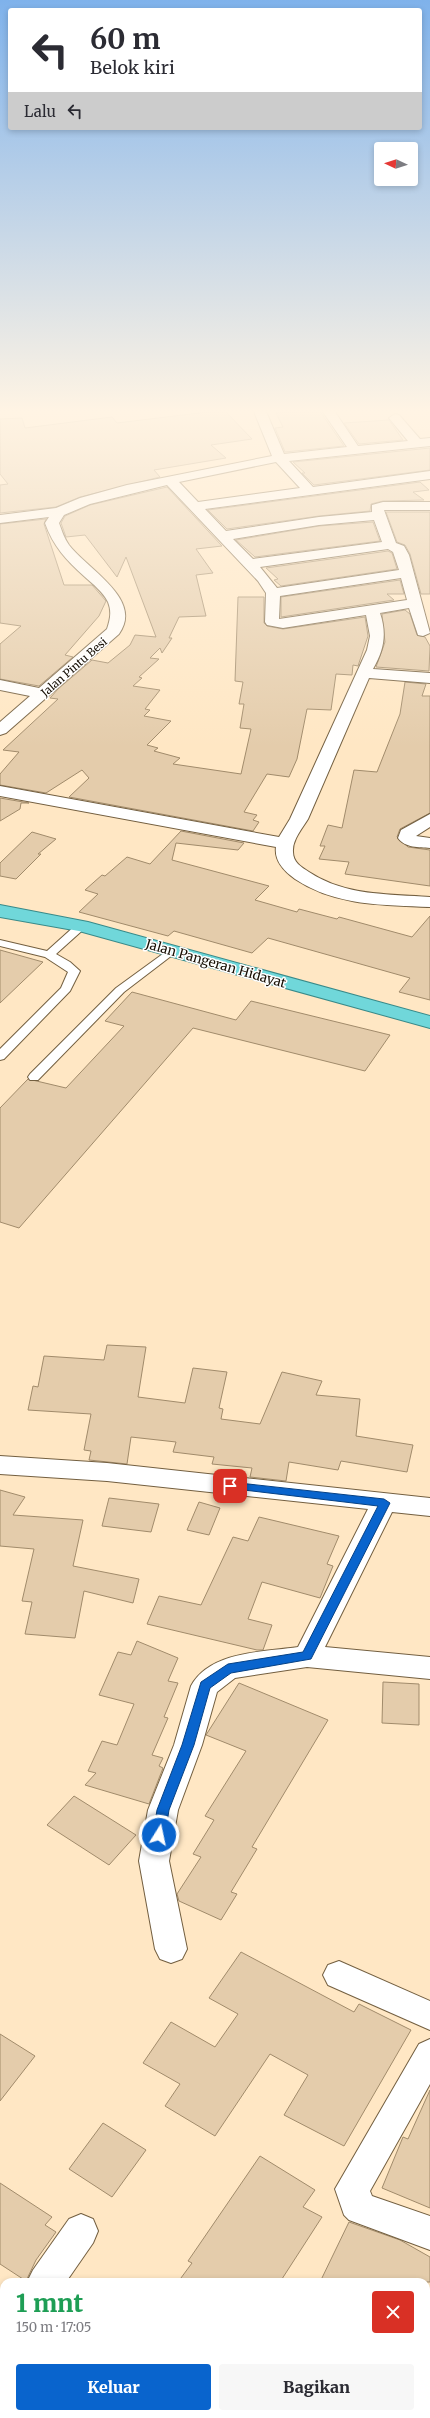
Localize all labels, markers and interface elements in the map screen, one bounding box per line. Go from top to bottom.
text: 60 m [90,21,160,57]
icon: left [24,24,76,76]
text: Belok kiri [90,56,175,79]
icon: left [64,100,86,122]
text: Lalu [24,102,56,121]
north arrow [374,142,418,186]
map controls [374,142,418,186]
street label: Jalan Pintu Besi [37,634,110,700]
street label: Jalan Pangeran Hidayat [143,935,288,992]
pin [213,1469,247,1503]
icon: arrive [219,1475,241,1497]
position arrow [138,1814,180,1856]
text: 1 mnt [16,2288,83,2319]
button: close [372,2291,414,2333]
text: 150 m · 17:05 [16,2319,91,2336]
button: Keluar [16,2364,211,2410]
button: Bagikan [219,2364,414,2410]

